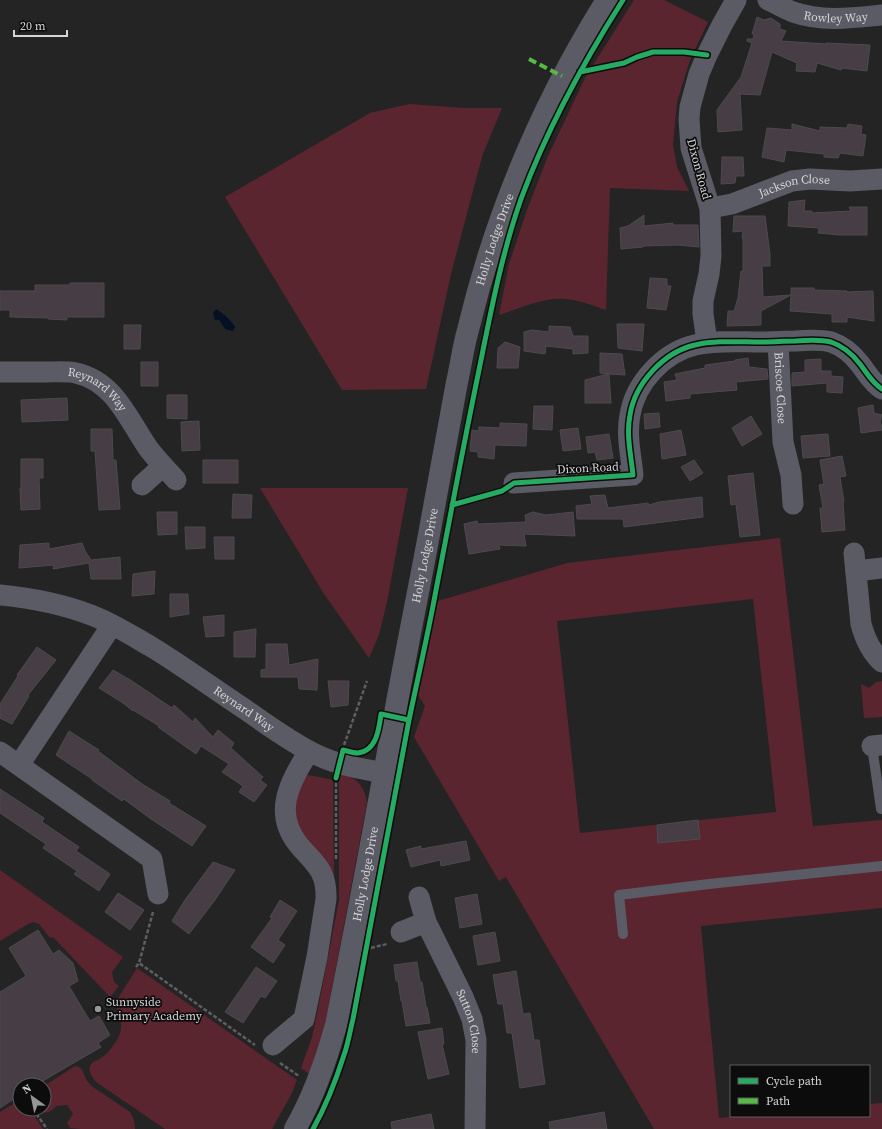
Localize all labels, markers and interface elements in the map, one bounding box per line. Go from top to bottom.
street label: Rowley Way [802,7,869,26]
scale bar [14,12,67,38]
text: 20 m [20,18,46,34]
street label: Dixon Road [683,137,715,201]
street label: Jackson Close [755,171,830,201]
street label: Holly Lodge Drive [472,191,518,287]
street label: Briscoe Close [771,352,790,424]
street label: Reynard Way [67,364,131,415]
street label: Dixon Road [557,458,620,478]
street label: Holly Lodge Drive [408,507,442,604]
street label: Reynard Way [210,682,278,736]
street label: Holly Lodge Drive [349,825,382,923]
street label: Sutton Close [452,986,484,1054]
place label: Sunnyside Primary Academy [106,994,203,1024]
marker: Sunnyside Primary Academy [93,1004,103,1014]
legend [730,1065,870,1117]
text: Cycle path [766,1073,822,1089]
north arrow [12,1077,52,1117]
text: N [19,1081,34,1098]
text: Path [766,1093,790,1109]

